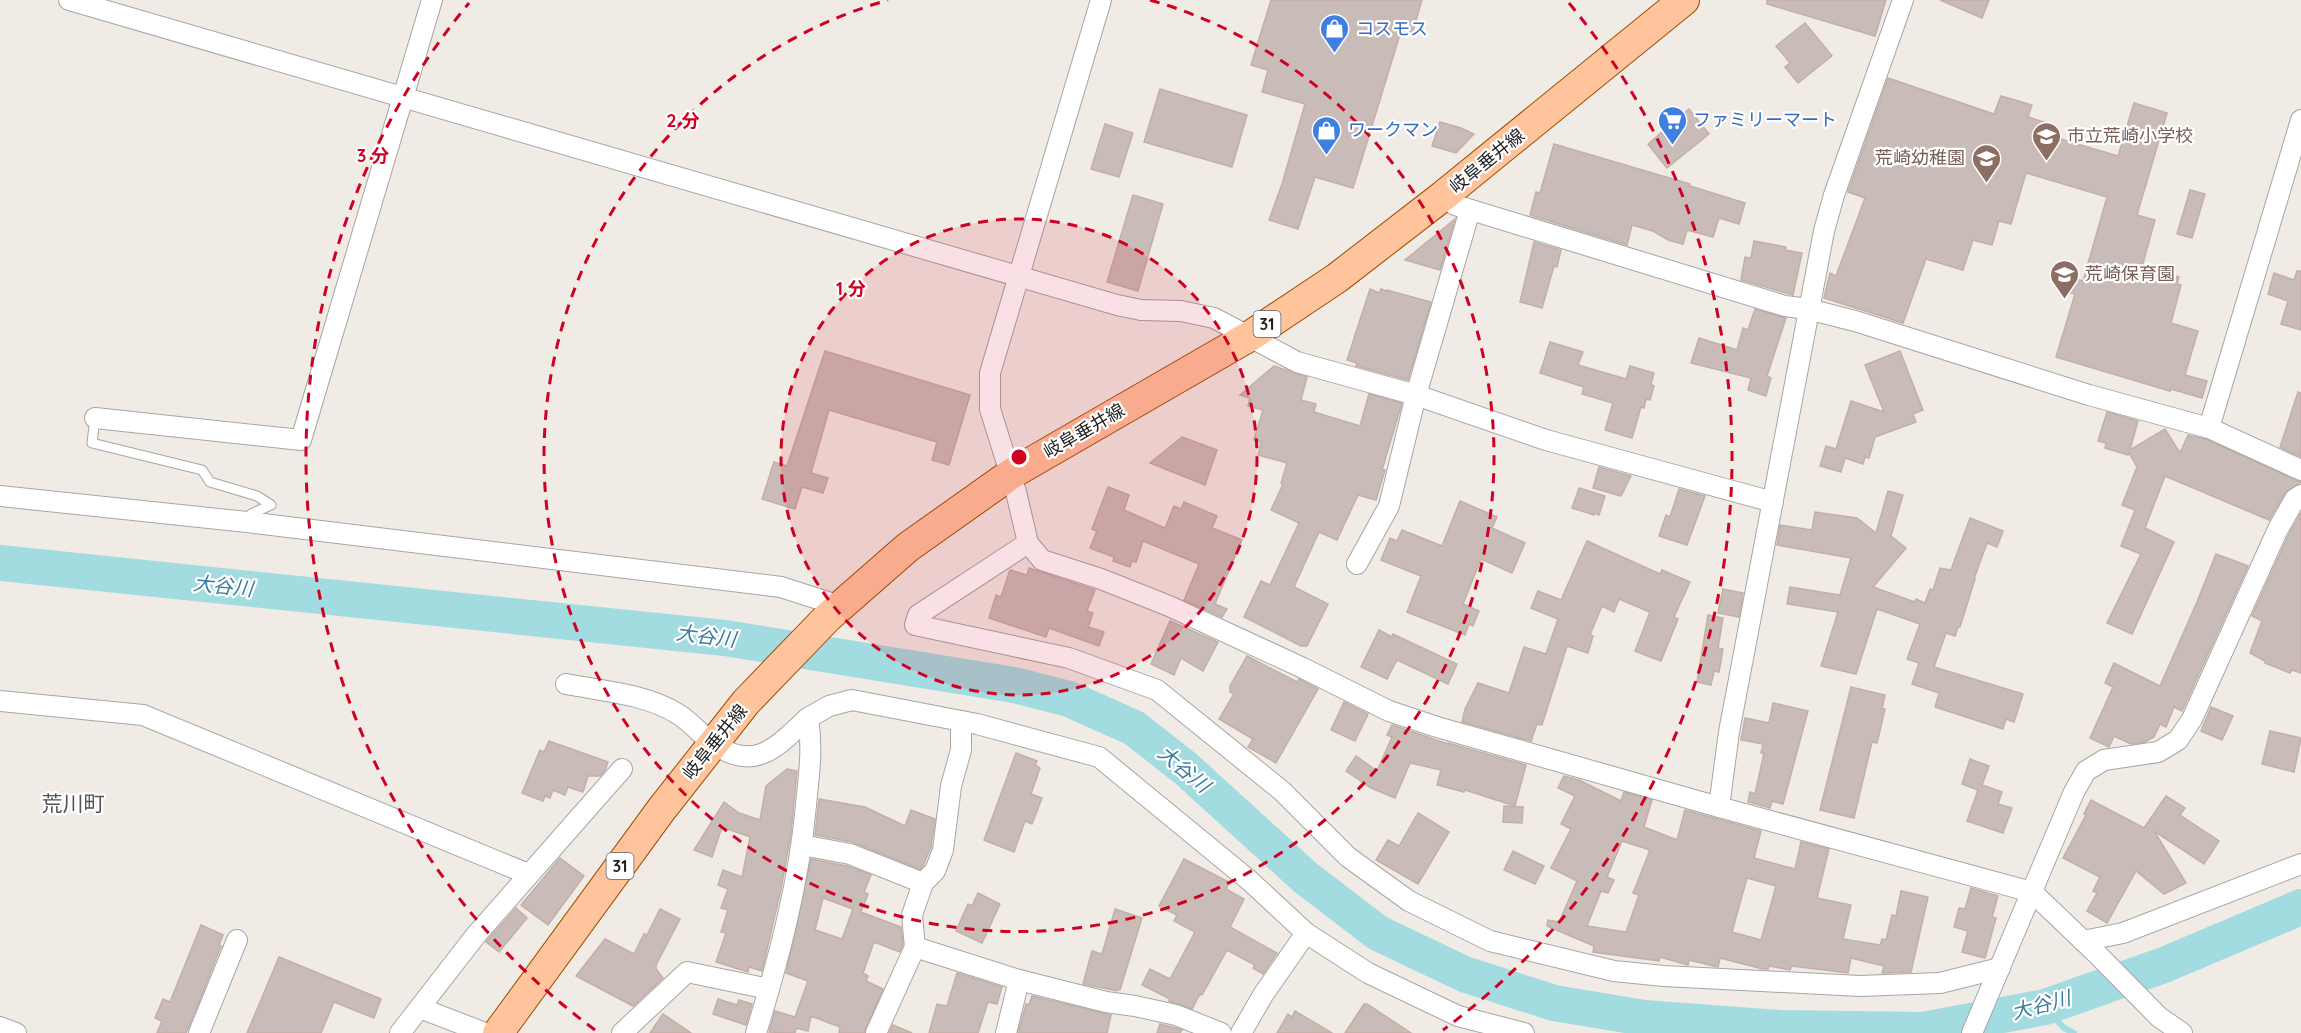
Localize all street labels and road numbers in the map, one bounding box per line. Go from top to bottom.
street label: 岐阜垂井線 [1444,123,1529,198]
road number: 31 [1254,311,1280,337]
street label: 岐阜垂井線 [1039,398,1128,463]
street label: 岐阜垂井線 [677,699,752,784]
road number: 31 [606,853,634,879]

